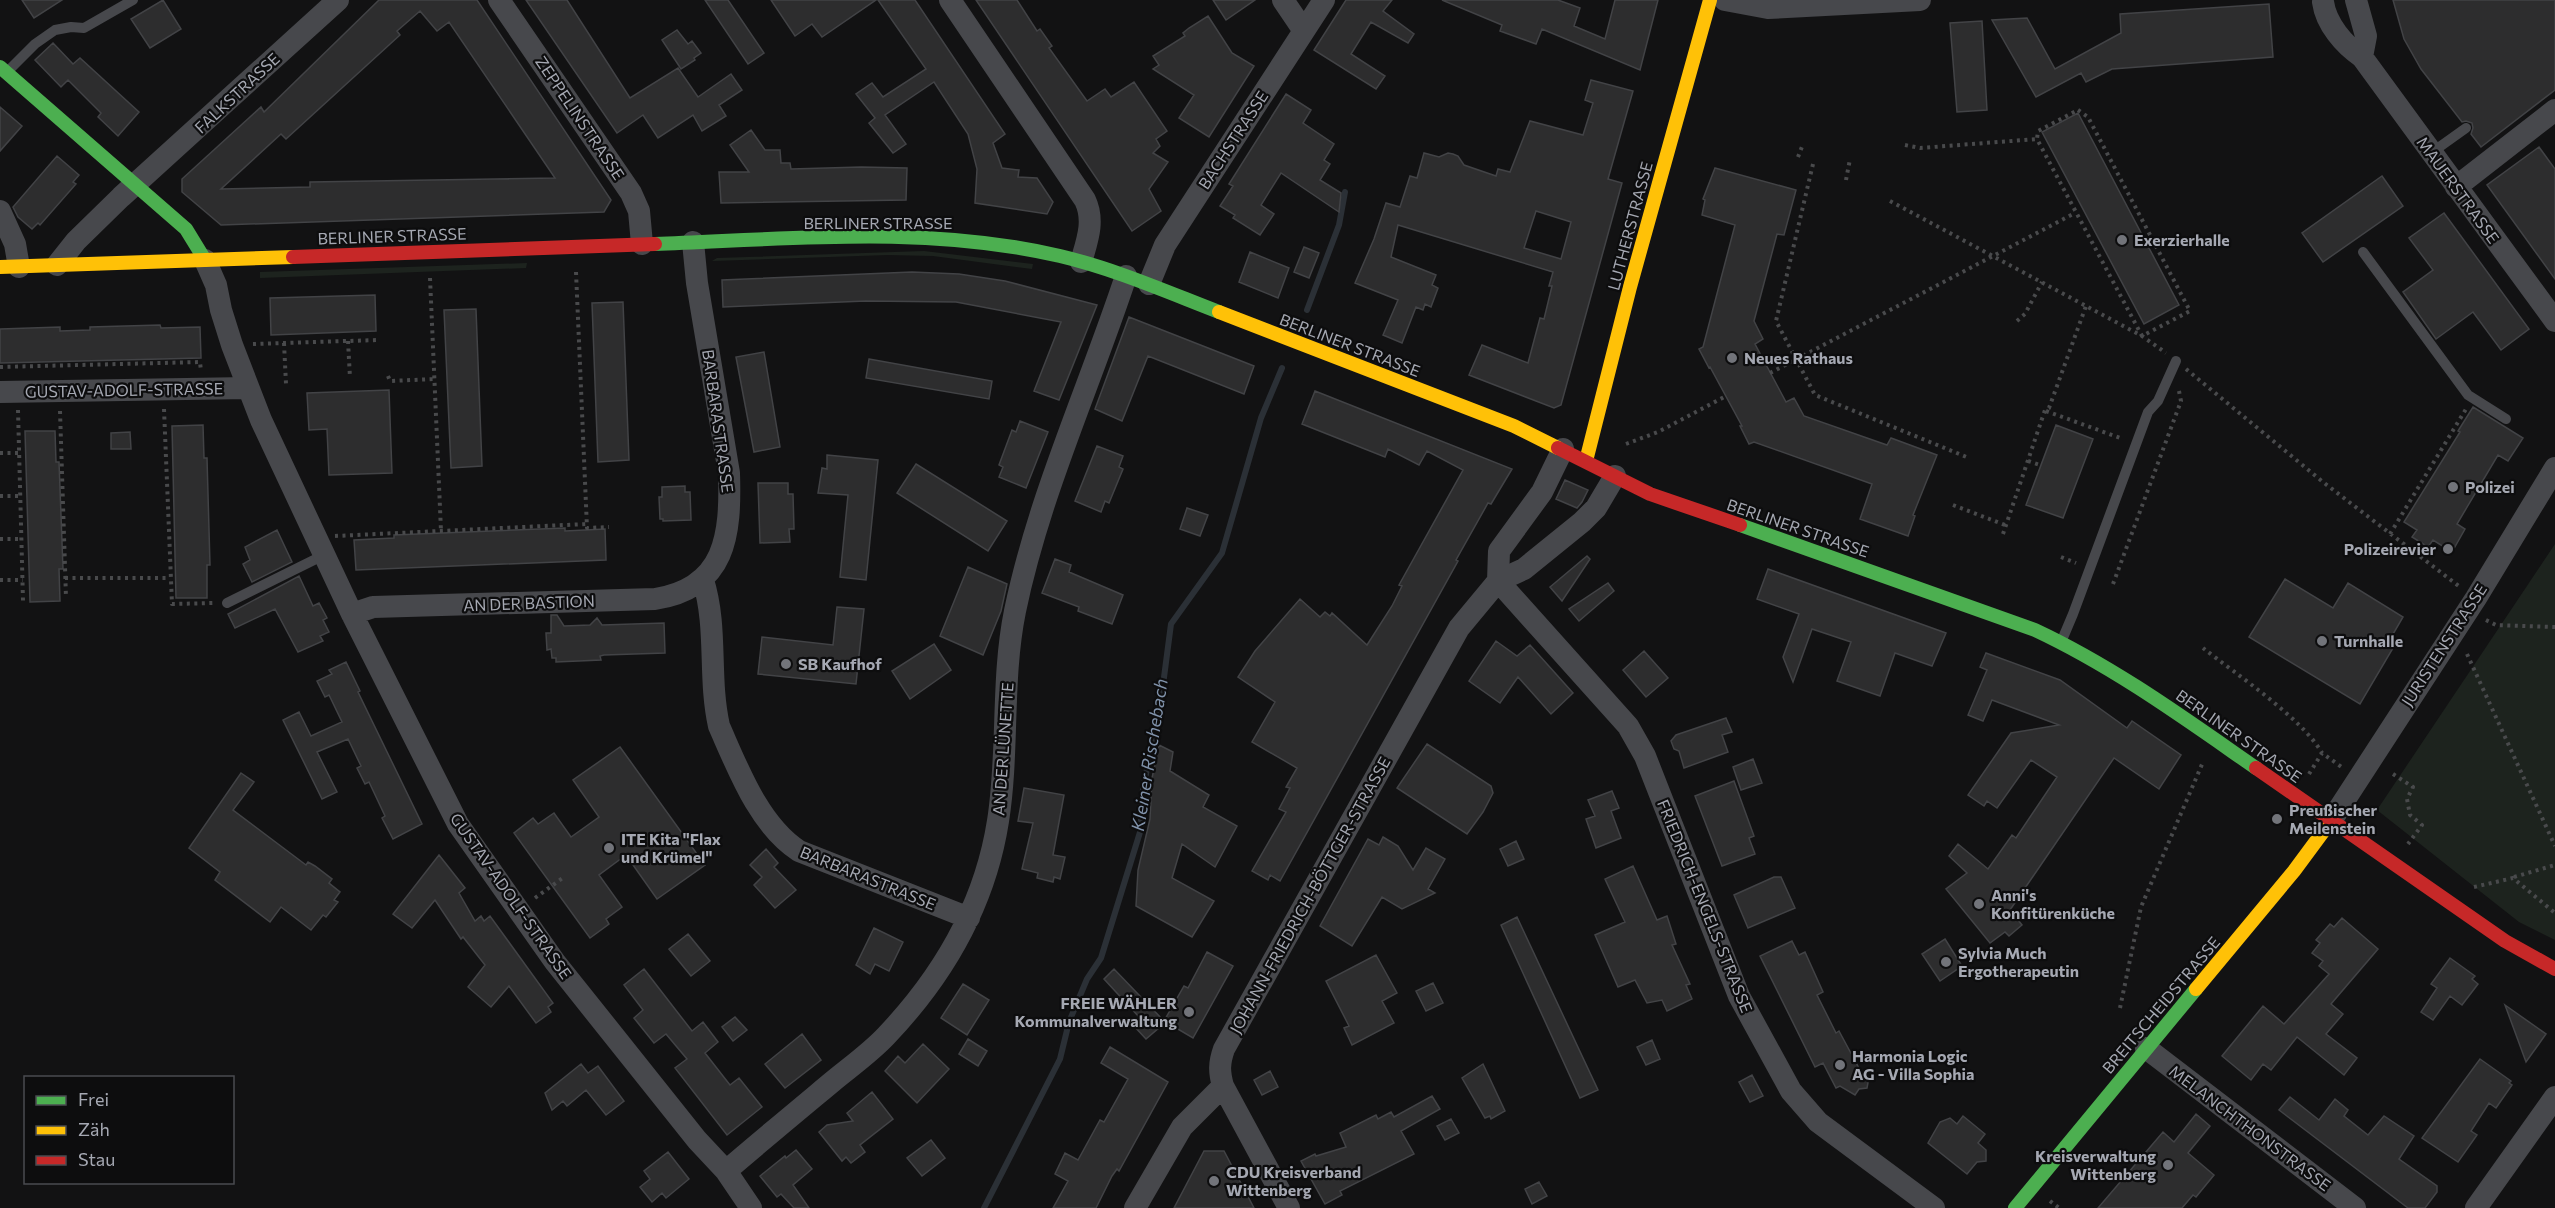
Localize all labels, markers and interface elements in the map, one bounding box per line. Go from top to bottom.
street label: FALKSTRASSE [190,49,283,137]
street label: ZEPPELINSTRASSE [532,52,629,183]
street label: BACHSTRASSE [1194,87,1271,192]
street label: MAUERSTRASSE [2413,133,2503,247]
street label: LUTHERSTRASSE [1603,159,1656,292]
street label: BERLINER STRASSE [804,213,952,232]
street label: BERLINER STRASSE [317,223,467,248]
place label: Exerzierhalle [2134,230,2230,249]
marker: Exerzierhalle [2115,233,2129,247]
street label: BERLINER STRASSE [1277,309,1423,380]
street label: BARBARASTRASSE [699,348,738,494]
place label: Neues Rathaus [1744,348,1853,367]
marker: Neues Rathaus [1725,351,1739,365]
street label: GUSTAV-ADOLF-STRASSE [25,378,223,401]
place label: Polizei [2465,477,2515,496]
marker: Polizei [2446,480,2460,494]
street label: BERLINER STRASSE [1725,494,1872,561]
place label: Polizeirevier [2344,539,2436,558]
marker: Polizeirevier [2441,542,2455,556]
street label: JURISTENSTRASSE [2397,580,2490,709]
street label: AN DER BASTION [463,591,595,614]
place label: Turnhalle [2334,631,2403,650]
marker: Turnhalle [2315,634,2329,648]
place label: SB Kaufhof [798,654,882,673]
marker: SB Kaufhof [779,657,793,671]
water label: Kleiner Rischebach [1126,677,1172,833]
street label: AN DER LÜNETTE [988,682,1017,816]
street label: BERLINER STRASSE [2173,685,2306,786]
street label: JOHANN-FRIEDRICH-BÖTTGER-STRASSE [1225,753,1394,1036]
street label: FRIEDRICH-ENGELS-STRASSE [1654,797,1757,1015]
place label: Preußischer Meilenstein [2289,800,2377,837]
street label: GUSTAV-ADOLF-STRASSE [447,809,576,982]
marker: Preußischer Meilenstein [2270,812,2284,826]
place label: ITE Kita "Flax und Krümel" [621,829,721,866]
marker: ITE Kita "Flax und Krümel" [602,841,616,855]
street label: BARBARASTRASSE [798,842,939,913]
place label: Anni's Konfitürenküche [1991,885,2115,922]
marker: Anni's Konfitürenküche [1972,897,1986,911]
street label: BREITSCHEIDSTRASSE [2098,932,2223,1077]
place label: Sylvia Much Ergotherapeutin [1958,943,2079,980]
marker: Sylvia Much Ergotherapeutin [1939,955,1953,969]
place label: FREIE WÄHLER Kommunalverwaltung [1015,993,1177,1030]
marker: FREIE WÄHLER Kommunalverwaltung [1182,1005,1196,1019]
place label: Harmonia Logic AG - Villa Sophia [1852,1046,1974,1083]
marker: Harmonia Logic AG - Villa Sophia [1833,1058,1847,1072]
street label: MELANCHTHONSTRASSE [2166,1061,2335,1194]
legend [24,1076,234,1184]
text: Frei [78,1088,109,1110]
text: Zäh [78,1118,110,1140]
place label: Kreisverwaltung Wittenberg [2035,1146,2156,1183]
text: Stau [78,1148,115,1170]
marker: Kreisverwaltung Wittenberg [2161,1158,2175,1172]
place label: CDU Kreisverband Wittenberg [1226,1162,1361,1199]
marker: CDU Kreisverband Wittenberg [1207,1174,1221,1188]

